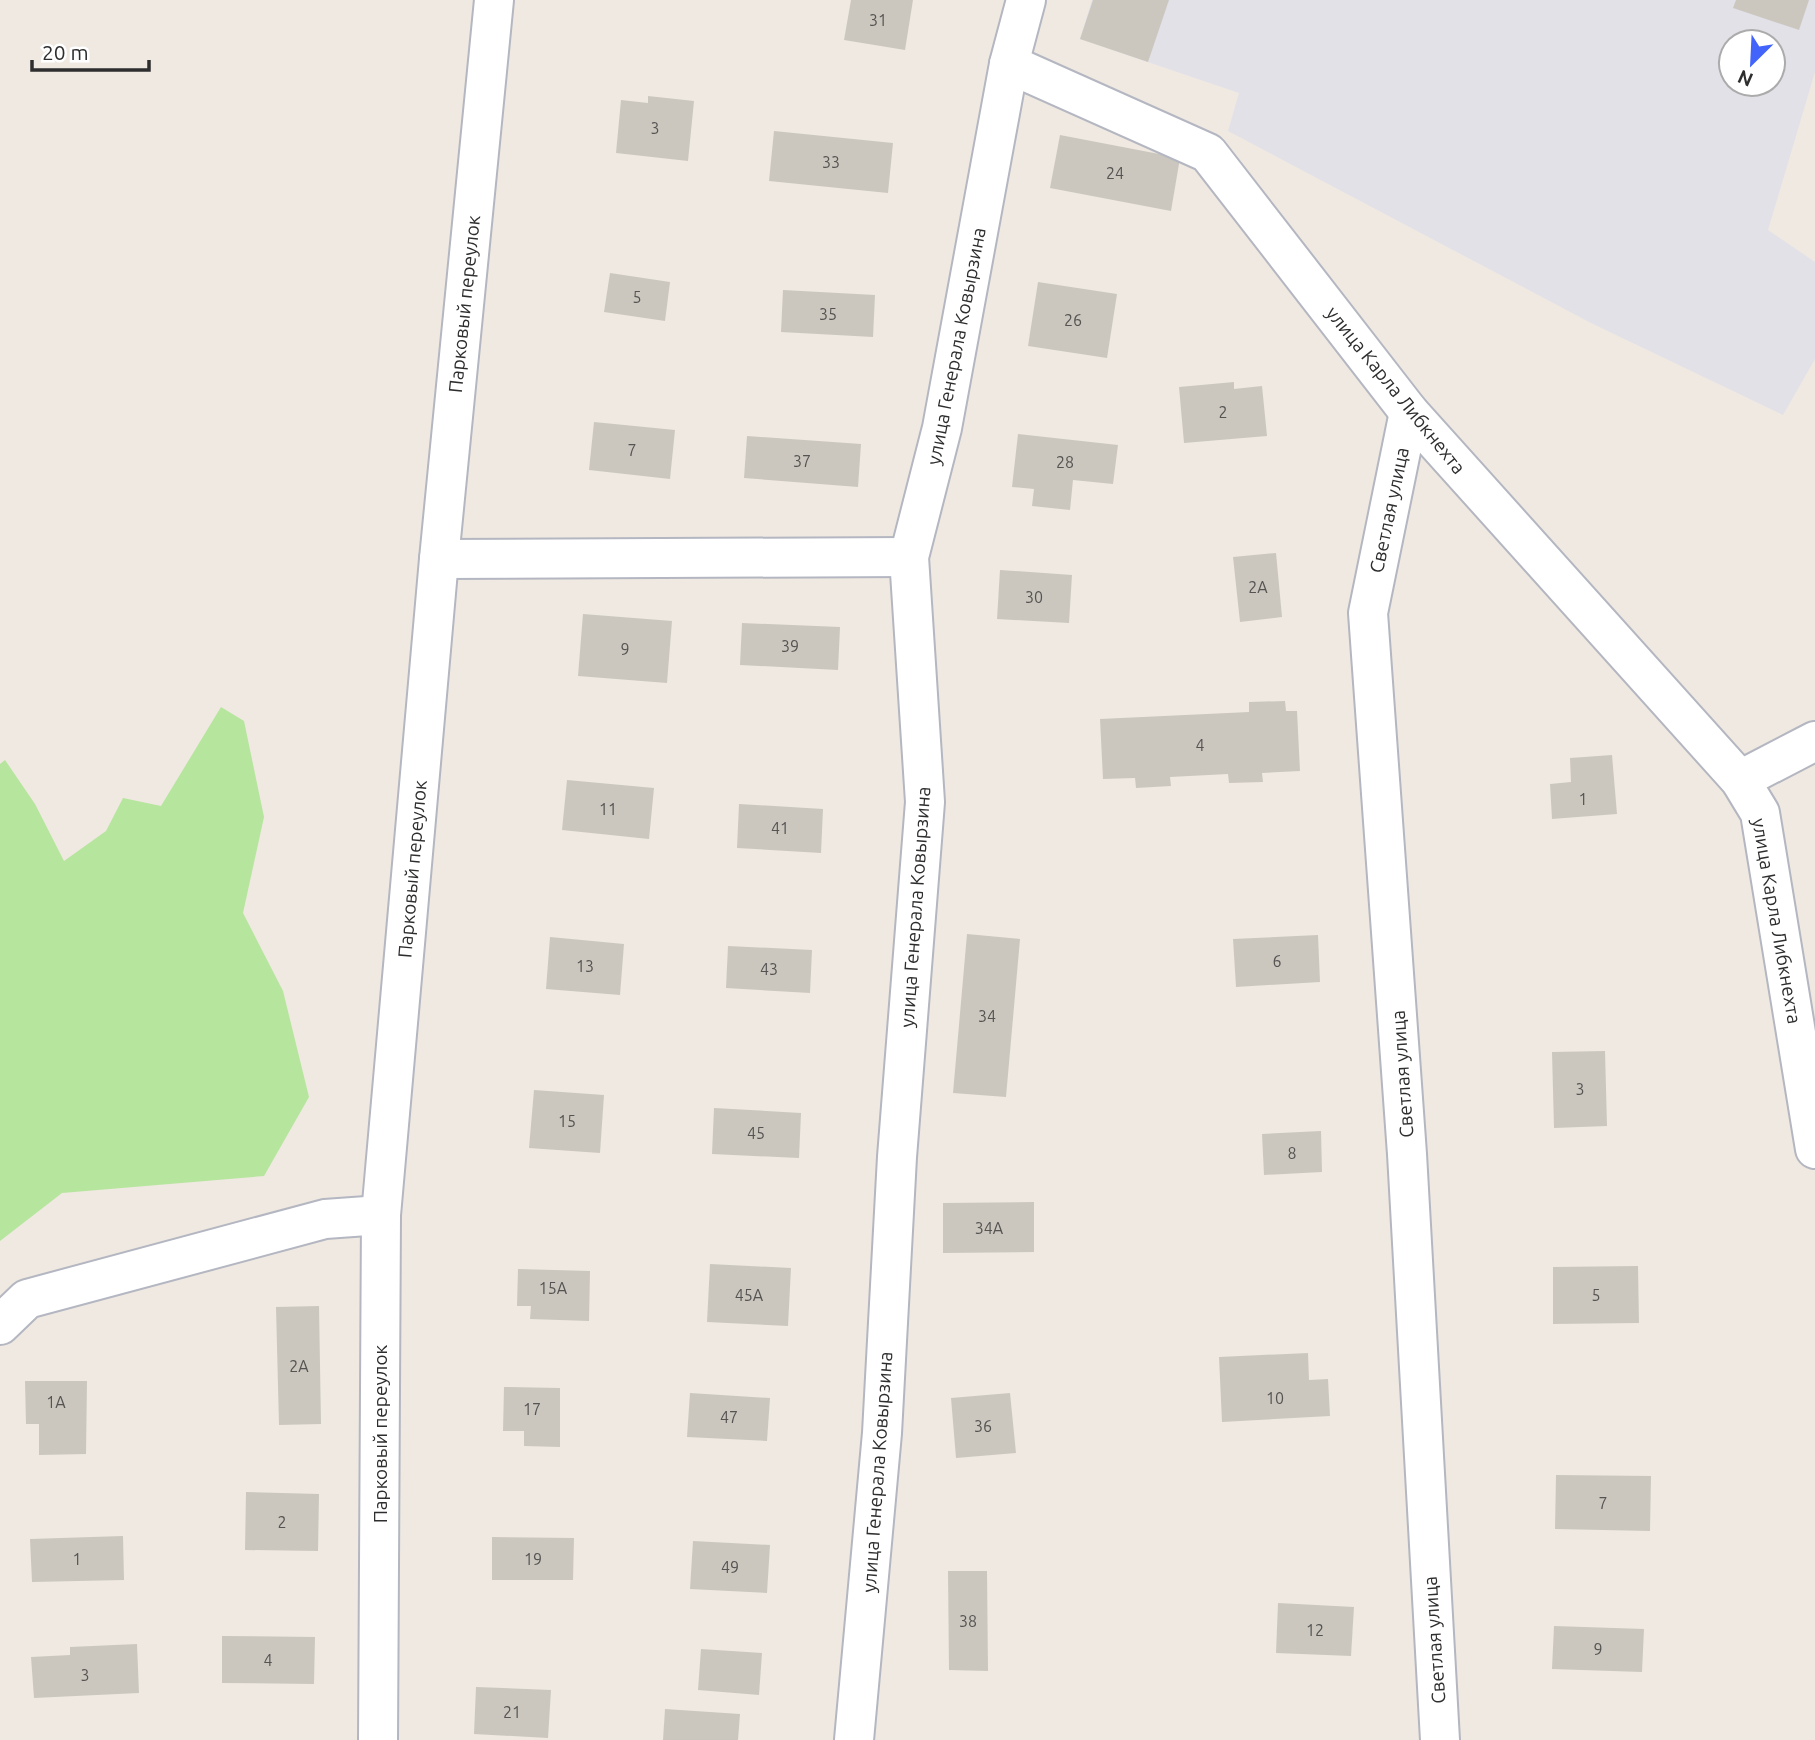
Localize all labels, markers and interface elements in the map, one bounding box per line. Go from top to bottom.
house number: 31 [869,11,887,29]
scale bar [32,28,149,72]
north arrow [1717,28,1787,98]
text: 20 m [42,40,89,64]
text: N [1734,66,1756,91]
house number: 3 [650,119,660,137]
house number: 33 [822,153,840,171]
house number: 24 [1106,164,1124,182]
street label: Парковый переулок [444,214,484,394]
street label: улица Генерала Ковырзина [922,225,990,467]
house number: 5 [632,288,642,306]
street label: улица Карла Либкнехта [1322,302,1470,478]
house number: 35 [819,305,837,323]
house number: 26 [1064,311,1082,329]
house number: 2 [1218,403,1228,421]
house number: 7 [627,441,637,459]
street label: Светлая улица [1365,445,1413,575]
house number: 37 [793,452,811,470]
house number: 28 [1056,453,1074,471]
house number: 2А [1248,578,1268,596]
house number: 30 [1025,588,1043,606]
house number: 39 [781,637,799,655]
house number: 9 [620,640,630,658]
house number: 4 [1195,736,1205,754]
street label: Парковый переулок [393,779,431,959]
street label: улица Генерала Ковырзина [896,786,934,1028]
house number: 1 [1578,790,1588,808]
house number: 11 [599,800,617,818]
street label: улица Карла Либкнехта [1748,816,1806,1026]
house number: 41 [771,819,789,837]
house number: 6 [1272,952,1282,970]
house number: 13 [576,957,594,975]
house number: 43 [760,960,778,978]
house number: 34 [978,1007,996,1025]
street label: Светлая улица [1387,1009,1417,1139]
house number: 3 [1575,1080,1585,1098]
house number: 15 [558,1112,576,1130]
house number: 45 [747,1124,765,1142]
house number: 8 [1287,1144,1297,1162]
house number: 34А [975,1219,1004,1237]
house number: 15А [539,1279,568,1297]
house number: 45А [735,1286,764,1304]
house number: 5 [1591,1286,1601,1304]
street label: Парковый переулок [369,1345,391,1523]
street label: улица Генерала Ковырзина [858,1351,896,1593]
house number: 2А [289,1357,309,1375]
house number: 10 [1266,1389,1284,1407]
house number: 1А [46,1393,66,1411]
house number: 17 [523,1400,541,1418]
house number: 47 [720,1408,738,1426]
house number: 36 [974,1417,992,1435]
house number: 7 [1598,1494,1608,1512]
house number: 2 [277,1513,287,1531]
house number: 1 [72,1550,82,1568]
house number: 19 [524,1550,542,1568]
house number: 49 [721,1558,739,1576]
street label: Светлая улица [1419,1575,1449,1705]
house number: 38 [959,1612,977,1630]
house number: 12 [1306,1621,1324,1639]
house number: 9 [1593,1640,1603,1658]
house number: 4 [263,1651,273,1669]
house number: 3 [80,1666,90,1684]
house number: 21 [503,1703,521,1721]

